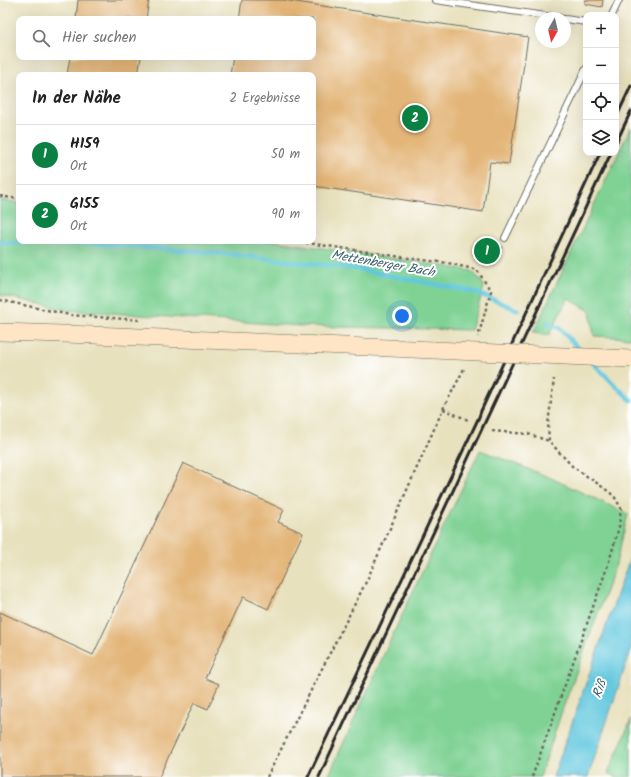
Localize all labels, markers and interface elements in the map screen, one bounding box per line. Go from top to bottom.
north arrow [535,12,571,48]
map controls [583,12,619,156]
button: + [583,12,619,48]
search box [16,16,316,60]
text: Hier suchen [62,26,136,50]
icon: search [30,27,52,49]
button: − [583,48,619,84]
button: locate [583,84,619,120]
text: In der Nähe [32,85,121,112]
text: 2 Ergebnisse [230,88,300,109]
pin: 2 [402,103,428,133]
button: layers [583,120,619,156]
text: H159 [70,132,99,156]
text: 1 [43,144,47,165]
text: 50 m [271,144,300,165]
text: Ort [70,156,87,177]
text: G155 [70,192,99,216]
text: 2 [41,204,49,225]
text: 90 m [272,204,300,225]
text: Ort [70,216,87,237]
pin: 1 [474,236,500,266]
water label: Mettenberger Bach [330,245,437,284]
your location [392,306,412,326]
water label: Riß [587,676,613,701]

